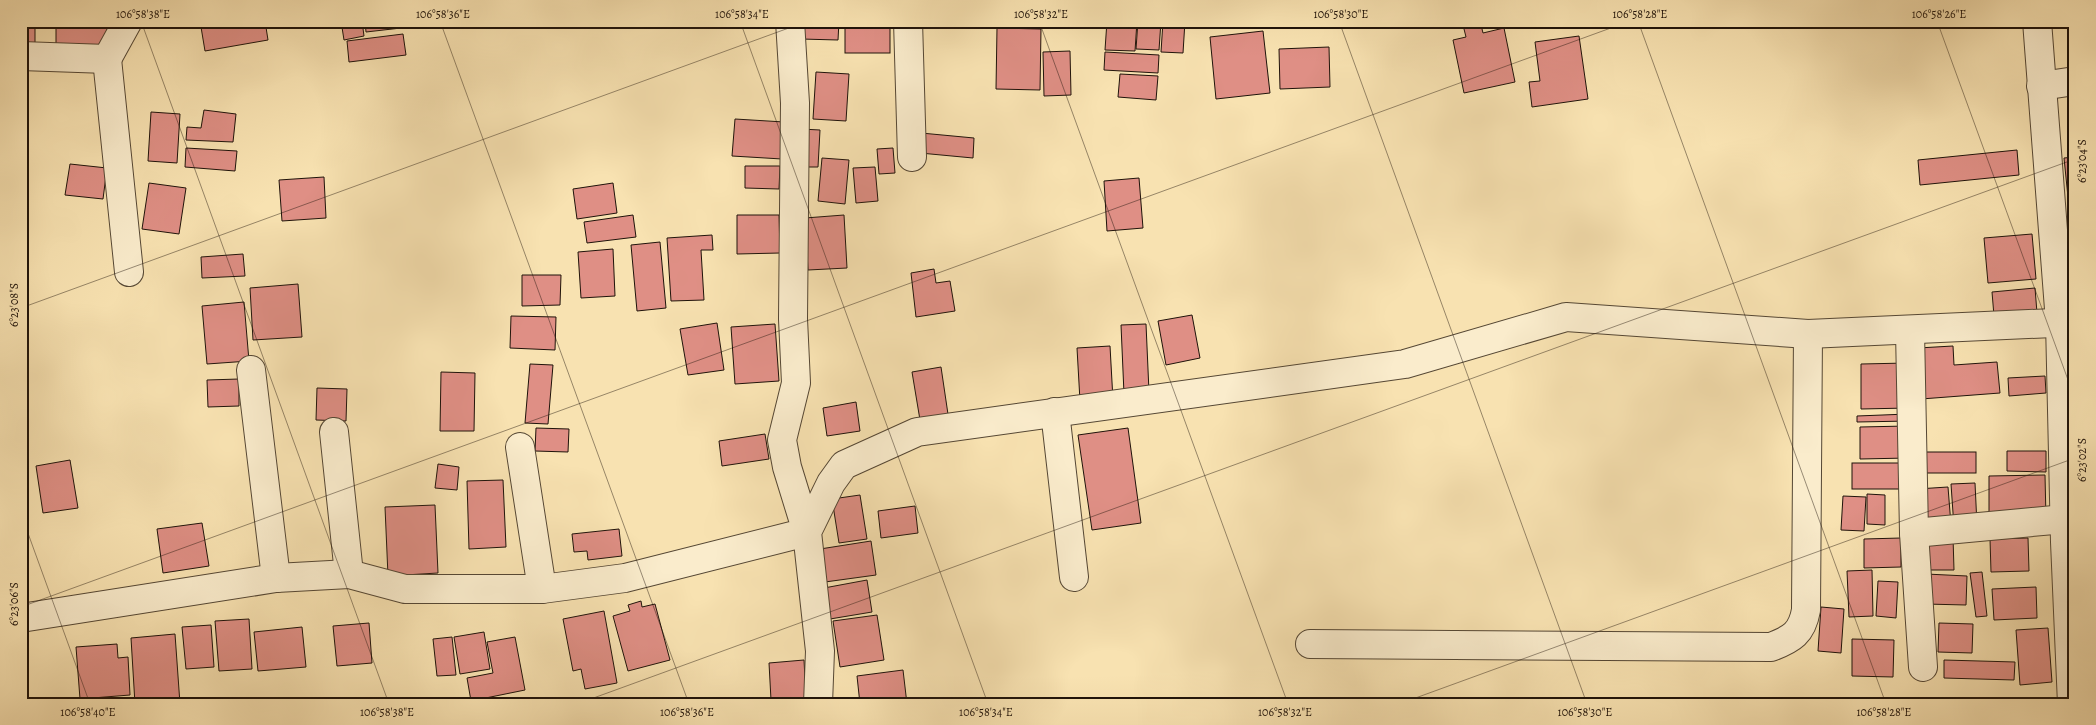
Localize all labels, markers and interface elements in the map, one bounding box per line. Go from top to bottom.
text: 106°58'38"E [116,6,170,22]
text: 106°58'36"E [416,6,470,22]
text: 106°58'34"E [715,6,769,22]
text: 106°58'32"E [1014,6,1068,22]
text: 106°58'30"E [1314,6,1368,22]
text: 106°58'28"E [1613,6,1667,22]
text: 106°58'26"E [1912,6,1966,22]
text: 6°23'04"S [2074,139,2090,183]
text: 6°23'08"S [6,283,22,327]
text: 6°23'02"S [2074,438,2090,482]
text: 6°23'06"S [6,582,22,626]
text: 106°58'40"E [60,704,116,720]
text: 106°58'38"E [360,704,414,720]
text: 106°58'36"E [660,704,714,720]
text: 106°58'34"E [959,704,1013,720]
text: 106°58'32"E [1258,704,1312,720]
text: 106°58'30"E [1558,704,1612,720]
text: 106°58'28"E [1857,704,1911,720]

